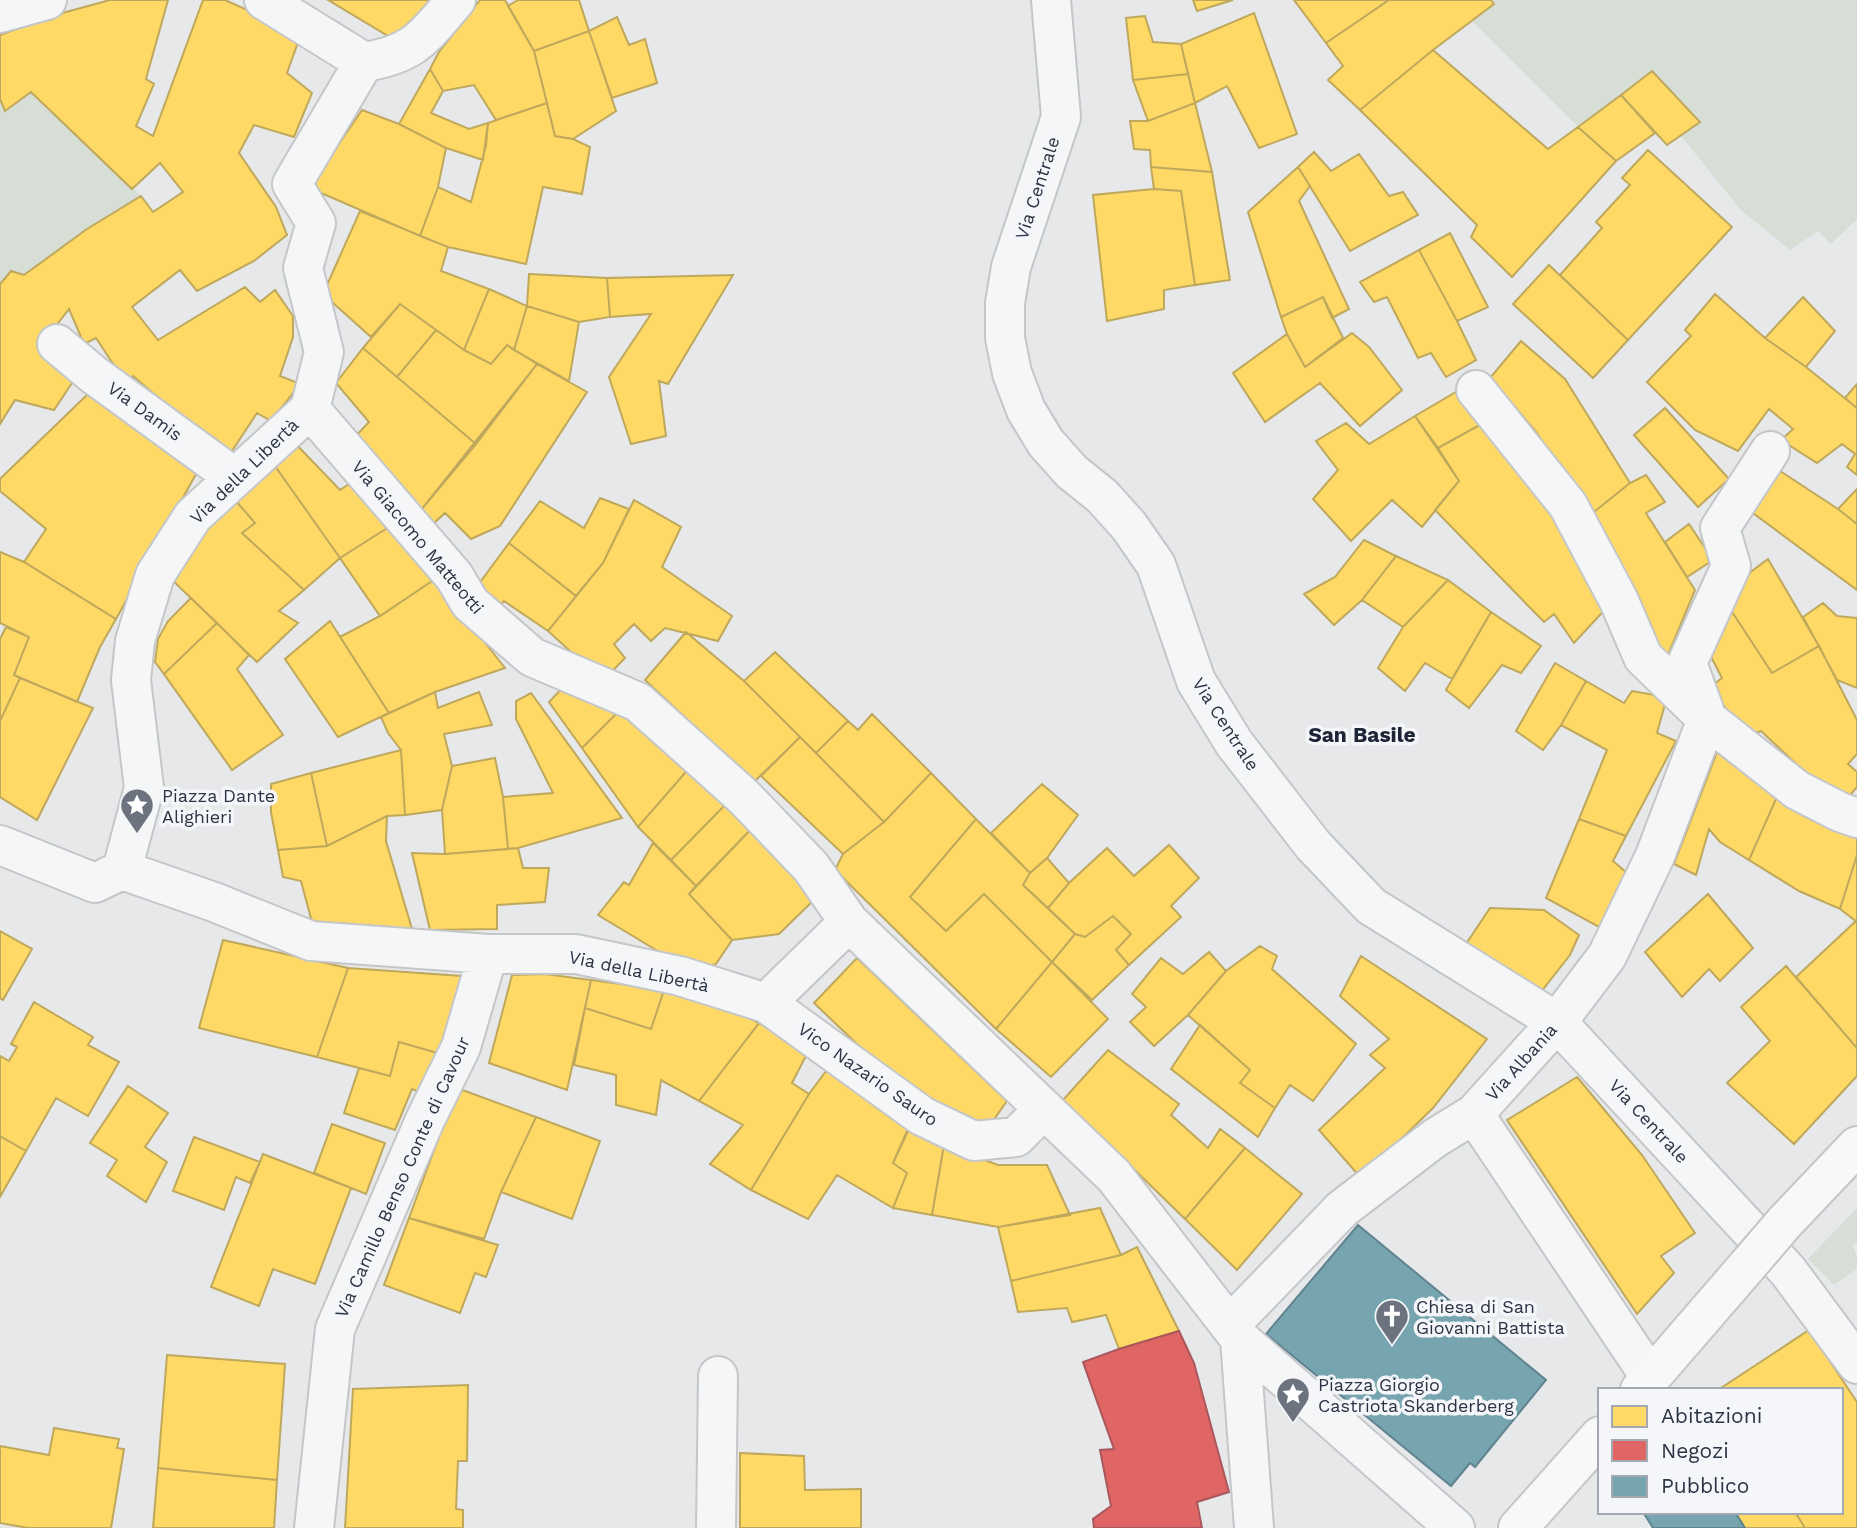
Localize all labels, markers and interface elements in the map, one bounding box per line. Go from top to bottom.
street label: Via Centrale [1011,134,1063,242]
street label: Via Damis [104,377,186,445]
street label: Via della Libertà [185,414,303,528]
street label: Via Giacomo Matteotti [348,456,488,618]
street label: Via Centrale [1188,673,1264,775]
district label: San Basile [1308,722,1416,747]
place label: Piazza Dante Alighieri [162,785,275,827]
place icon: Piazza Dante Alighieri [118,786,156,835]
street label: Via della Libertà [567,946,711,996]
street label: Vico Nazario Sauro [794,1018,942,1130]
street label: Via Albania [1481,1019,1561,1105]
street label: Via Camillo Benso Conte di Cavour [330,1033,474,1321]
street label: Via Centrale [1605,1075,1693,1167]
place label: Chiesa di San Giovanni Battista [1416,1296,1565,1338]
church icon: Chiesa di San Giovanni Battista [1373,1297,1411,1346]
place label: Piazza Giorgio Castriota Skanderberg [1318,1374,1514,1416]
place icon: Piazza Giorgio Castriota Skanderberg [1274,1375,1312,1424]
legend [1598,1388,1843,1514]
text: Abitazioni [1661,1403,1762,1428]
text: Negozi [1661,1438,1729,1463]
text: Pubblico [1661,1473,1749,1498]

